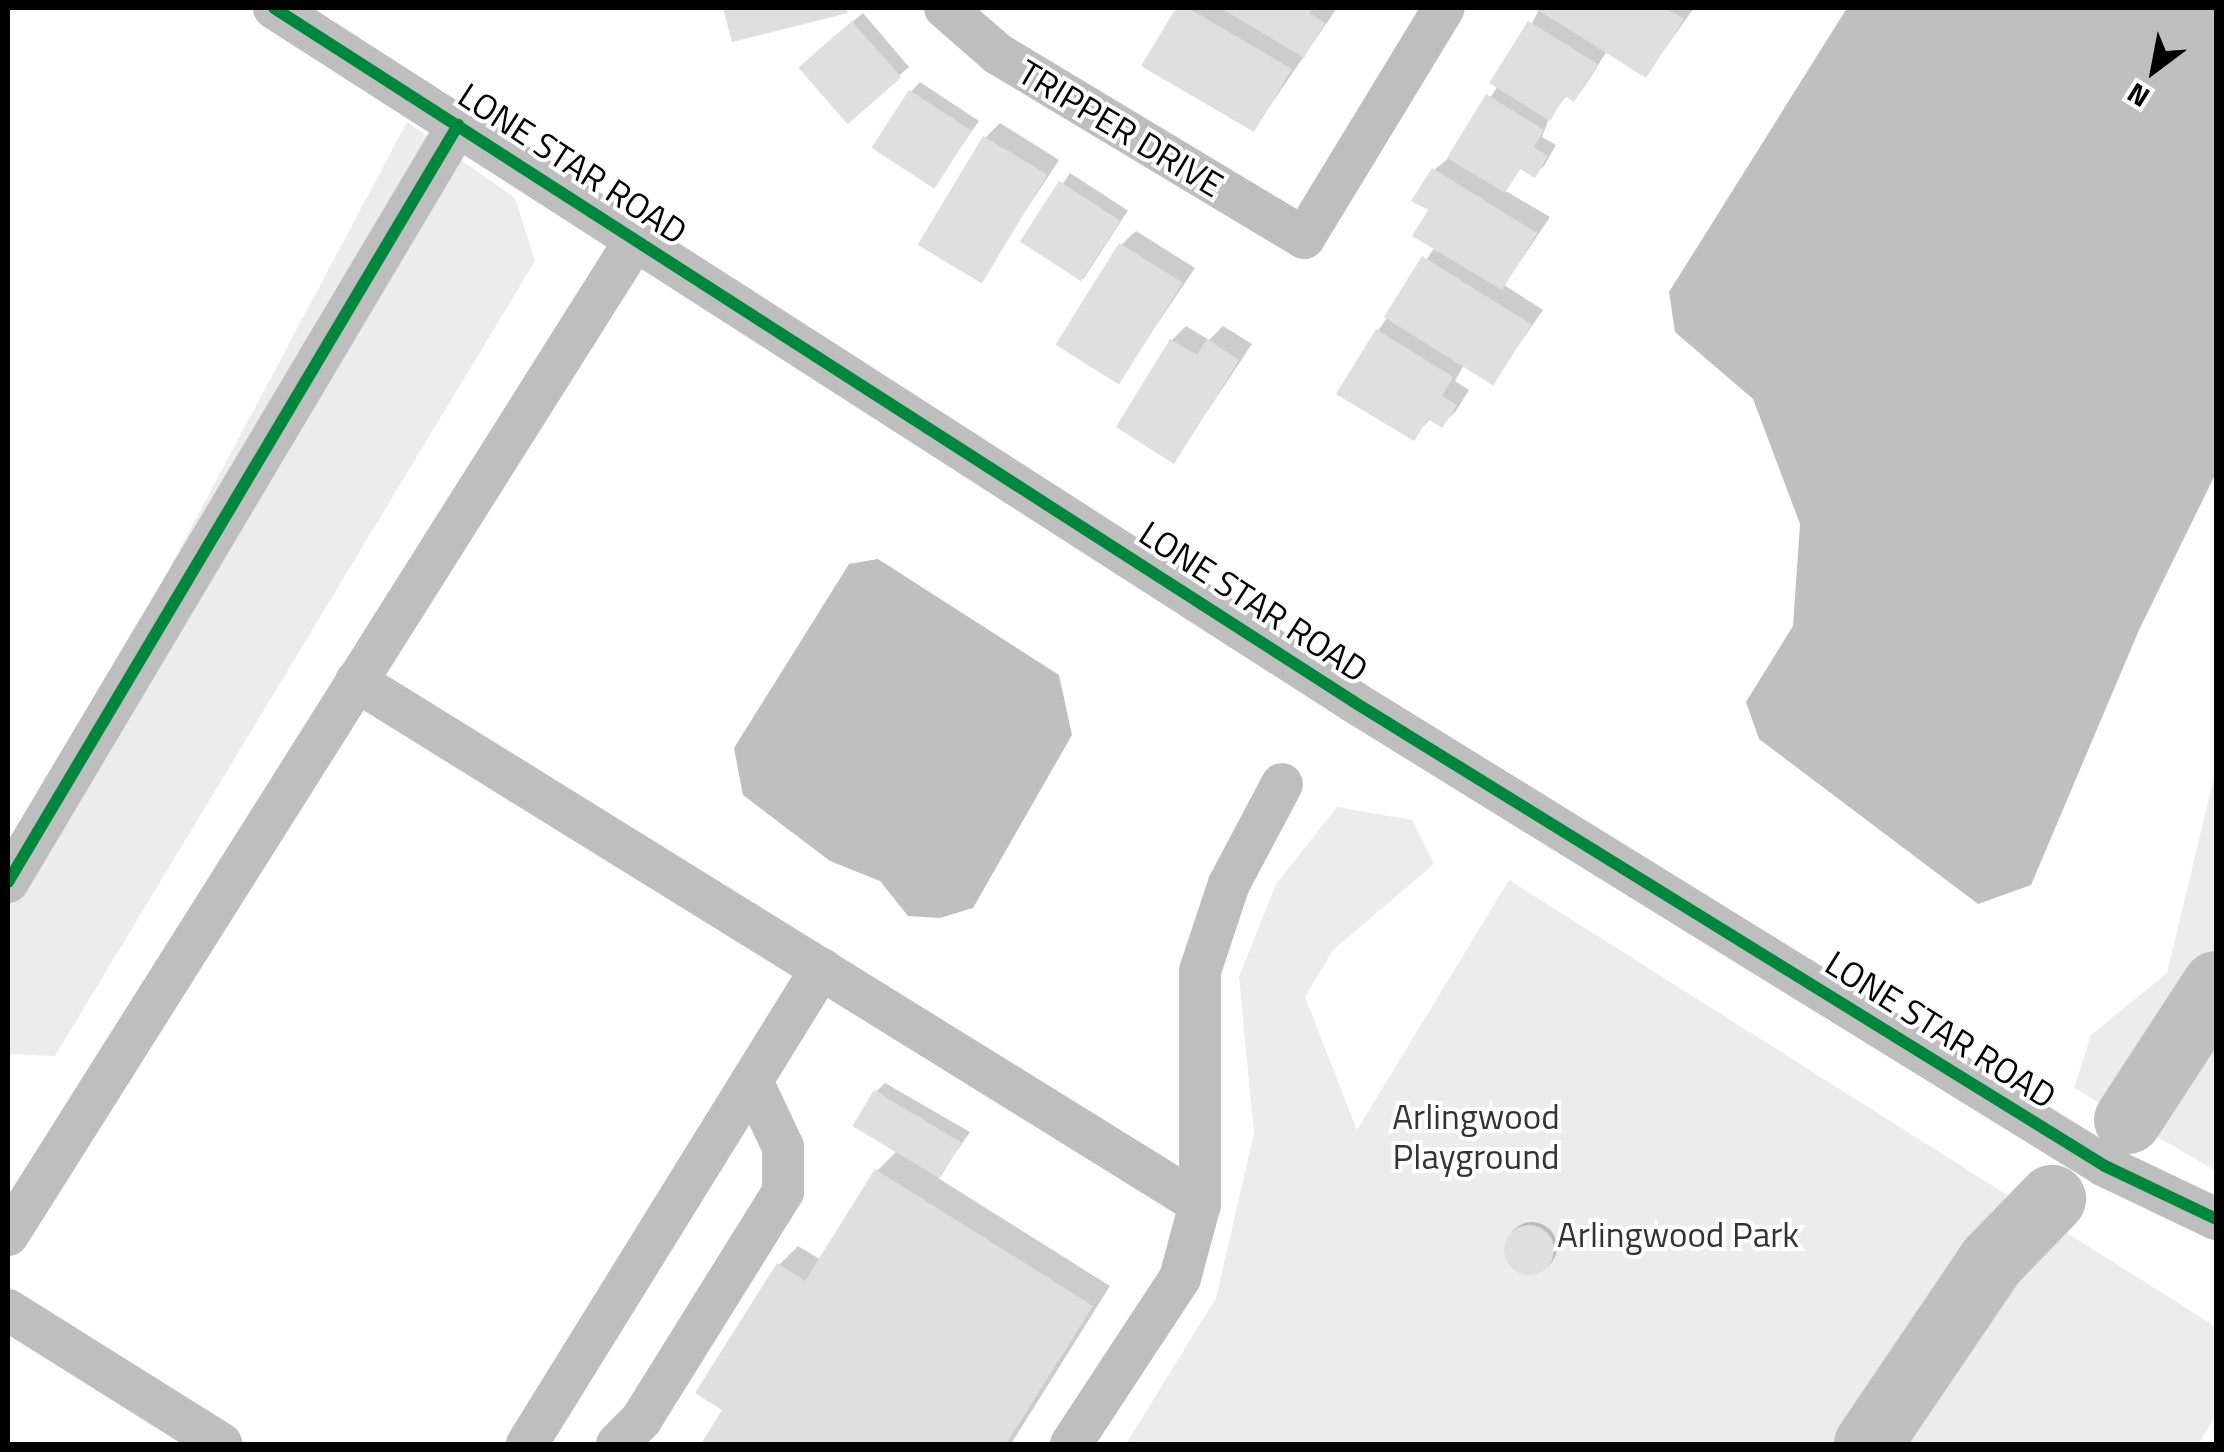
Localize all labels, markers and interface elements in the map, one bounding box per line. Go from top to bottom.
north arrow [2104,20,2204,120]
street label: TRIPPER DRIVE [1011,50,1231,206]
text: N [2118,72,2157,119]
street label: LONE STAR ROAD [451,74,695,252]
street label: LONE STAR ROAD [1132,512,1376,690]
street label: LONE STAR ROAD [1818,941,2064,1117]
park label: Arlingwood Playground [1392,1095,1560,1177]
park label: Arlingwood Park [1557,1213,1799,1255]

